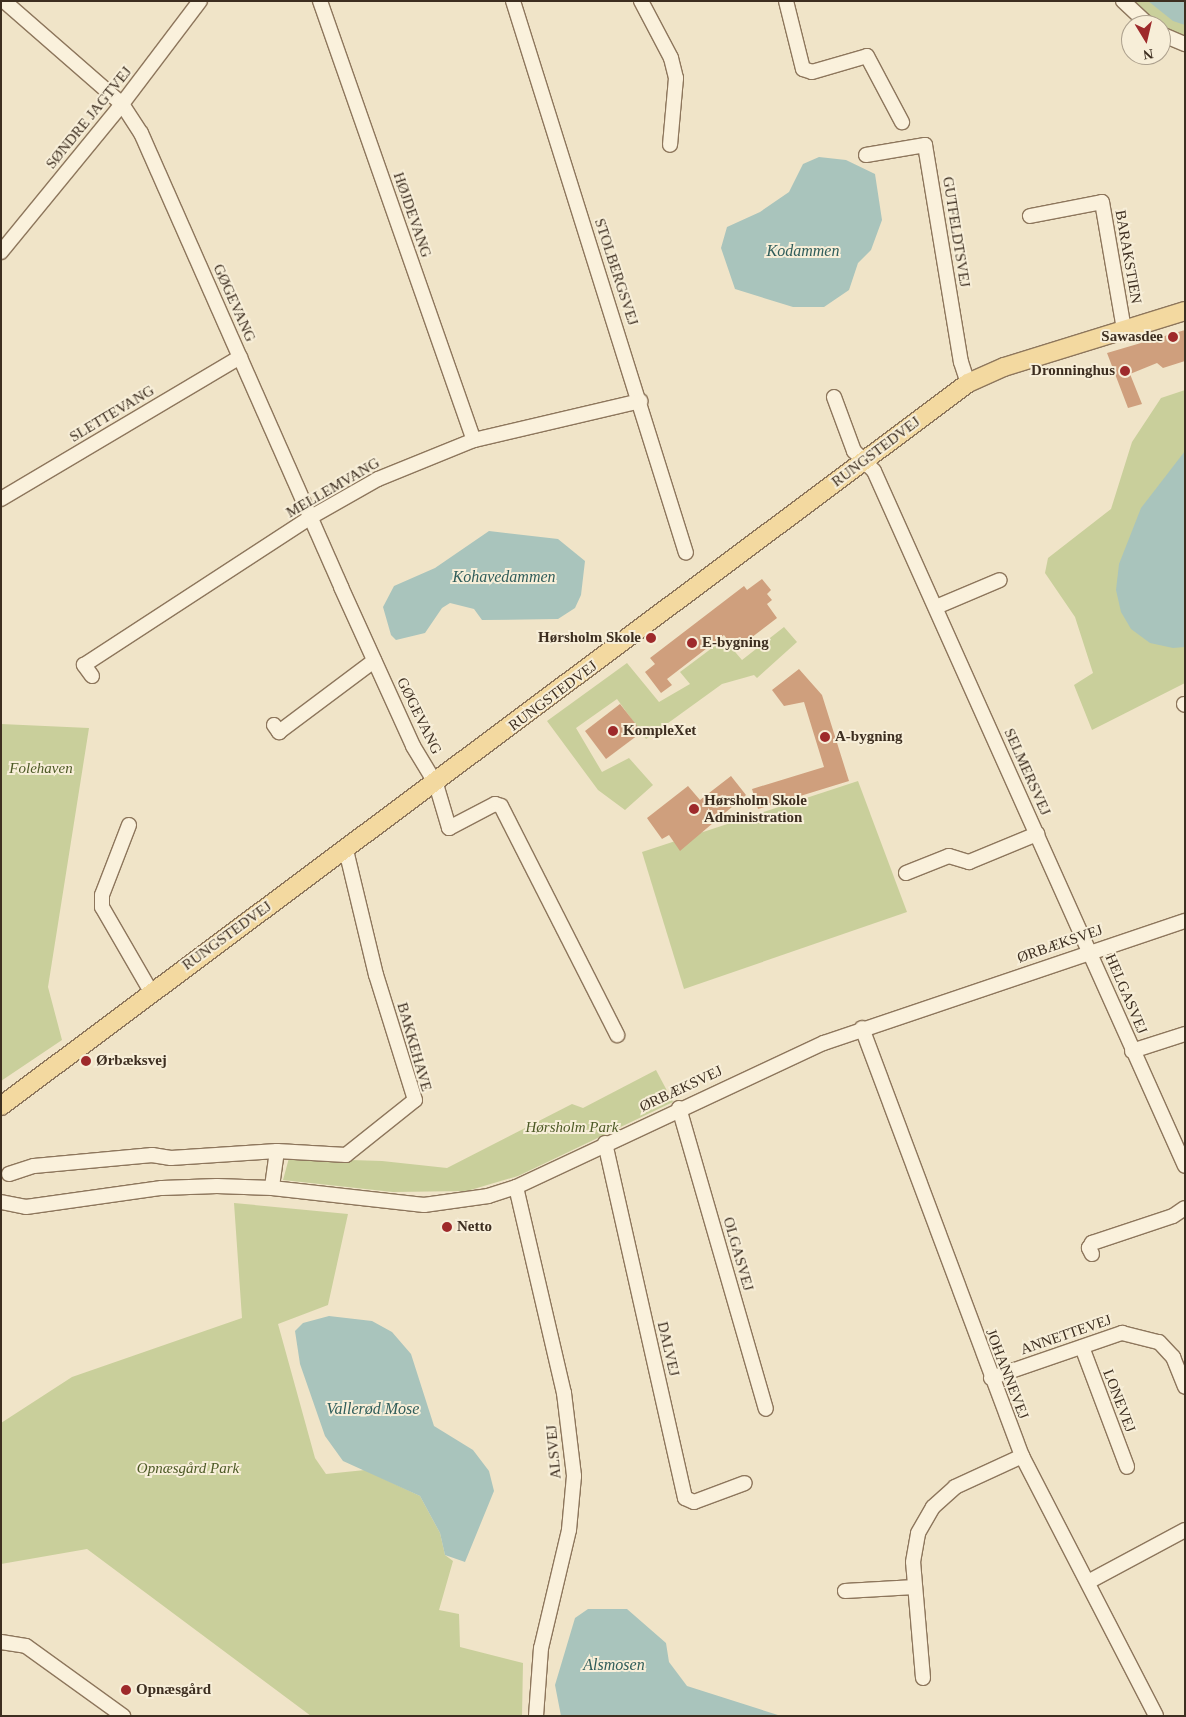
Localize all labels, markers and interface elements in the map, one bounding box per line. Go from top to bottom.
north arrow [1121,15,1171,65]
text: N [1142,46,1154,63]
street label: SØNDRE JAGTVEJ [42,63,136,173]
street label: HØJDEVANG [389,170,435,260]
street label: GUTFELDTSVEJ [938,175,974,289]
street label: BARAKSTIEN [1111,209,1145,305]
street label: STOLBERGSVEJ [590,216,642,328]
water label: Kodammen [767,241,839,261]
street label: GØGEVANG [209,261,259,345]
place label: Sawasdee [1101,328,1163,346]
marker: Sawasdee [1167,331,1179,343]
place label: Dronninghus [1031,362,1115,380]
marker: Dronninghus [1119,365,1131,377]
street label: SLETTEVANG [66,382,158,446]
street label: RUNGSTEDVEJ [828,413,924,491]
street label: MELLEMVANG [283,454,383,522]
water label: Kohavedammen [452,567,556,587]
place label: Hørsholm Skole [538,629,641,647]
marker: Hørsholm Skole [645,632,657,644]
place label: E-bygning [702,634,769,652]
marker: E-bygning [686,637,698,649]
street label: RUNGSTEDVEJ [505,657,601,735]
street label: GØGEVANG [393,675,445,757]
place label: KompleXet [623,722,696,740]
marker: KompleXet [607,725,619,737]
street label: SELMERSVEJ [1000,726,1054,818]
place label: A-bygning [835,728,903,746]
marker: A-bygning [819,731,831,743]
park label: Folehaven [9,760,73,778]
place label: Hørsholm Skole Administration [704,791,807,826]
marker: Hørsholm Skole Administration [688,803,700,815]
street label: RUNGSTEDVEJ [179,898,275,974]
street label: ØRBÆKSVEJ [1015,921,1105,967]
street label: HELGASVEJ [1101,951,1151,1037]
street label: BAKKEHAVE [393,1001,435,1093]
place label: Ørbæksvej [96,1052,167,1070]
marker: Ørbæksvej [80,1055,92,1067]
street label: ØRBÆKSVEJ [637,1062,725,1116]
park label: Hørsholm Park [526,1119,618,1137]
street label: OLGASVEJ [719,1215,757,1293]
place label: Netto [457,1218,492,1236]
marker: Netto [441,1221,453,1233]
street label: ANNETTEVEJ [1018,1311,1114,1359]
street label: DALVEJ [653,1320,683,1378]
street label: JOHANNEVEJ [982,1326,1032,1422]
street label: LONEVEJ [1099,1367,1139,1435]
water label: Vallerød Mose [327,1399,419,1419]
street label: ALSVEJ [543,1424,565,1480]
park label: Opnæsgård Park [137,1460,239,1478]
water label: Alsmosen [583,1655,645,1675]
place label: Opnæsgård [136,1681,211,1699]
marker: Opnæsgård [120,1684,132,1696]

